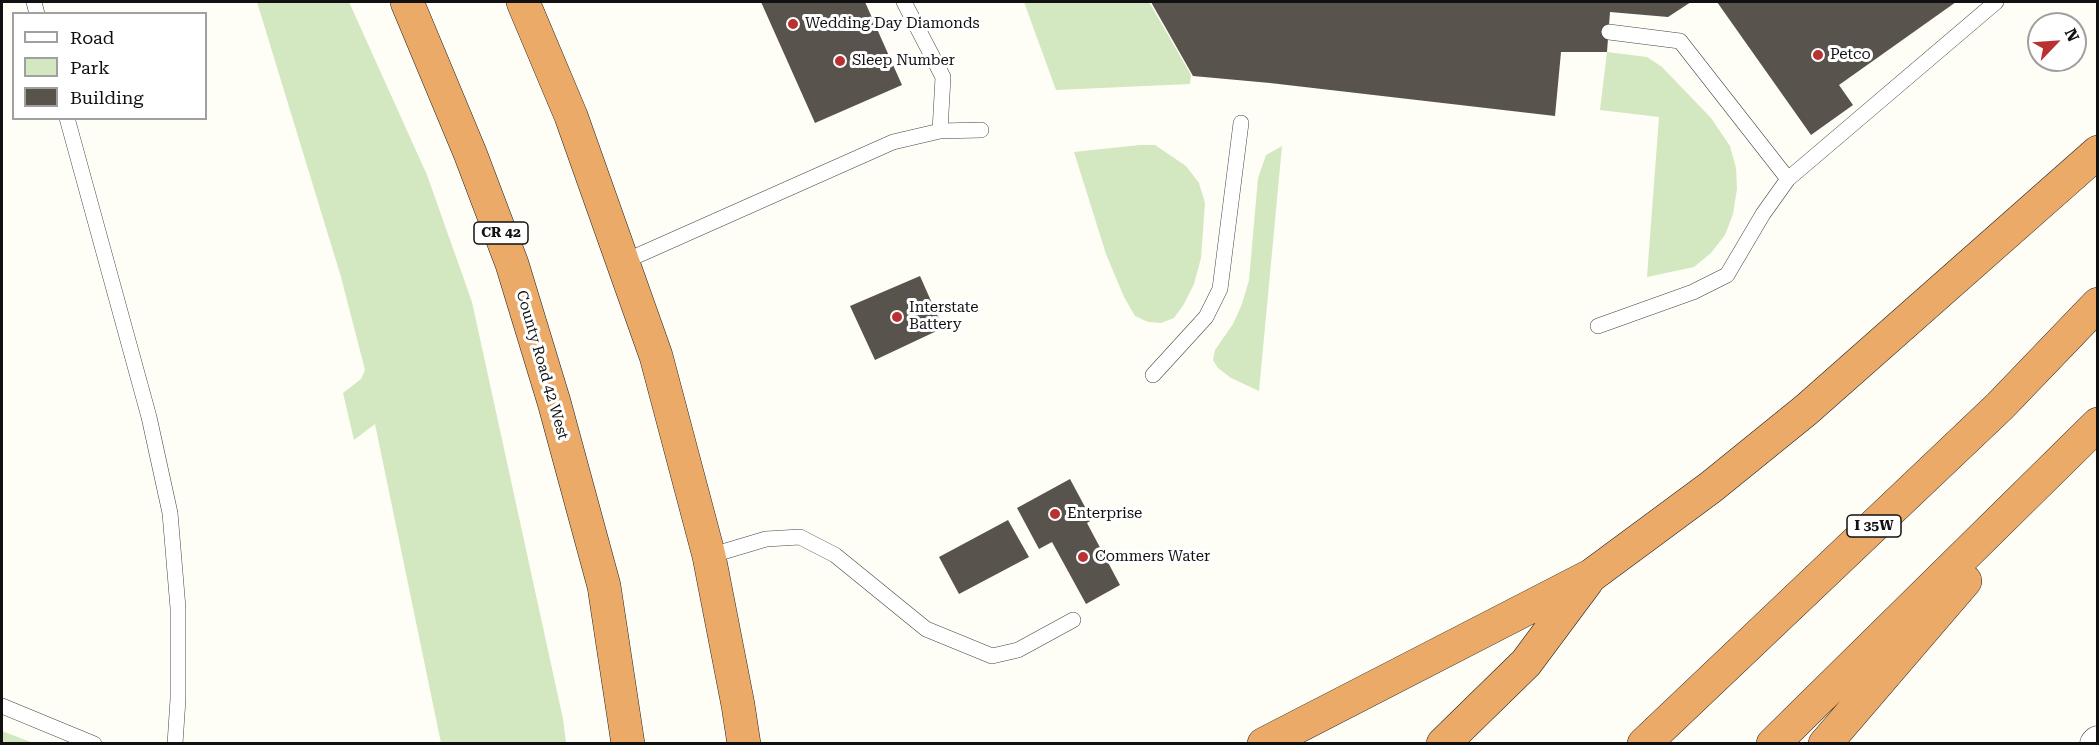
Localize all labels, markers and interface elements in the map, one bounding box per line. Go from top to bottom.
legend [12,12,207,120]
north arrow [2027,12,2087,72]
place label: Wedding Day Diamonds [805,15,980,33]
marker: Wedding Day Diamonds [786,17,800,31]
text: N [2061,25,2083,45]
text: Road [70,27,114,48]
place label: Petco [1830,46,1871,64]
marker: Petco [1811,48,1825,62]
place label: Sleep Number [852,52,955,70]
marker: Sleep Number [833,54,847,68]
text: Park [70,57,110,78]
text: Building [70,87,144,108]
road number: CR 42 [474,222,528,244]
street label: County Road 42 West [512,288,572,442]
place label: Interstate Battery [909,299,978,334]
marker: Interstate Battery [890,310,904,324]
place label: Enterprise [1067,505,1142,523]
marker: Enterprise [1048,507,1062,521]
road number: I 35W [1847,515,1901,537]
place label: Commers Water [1095,548,1210,566]
marker: Commers Water [1076,550,1090,564]

